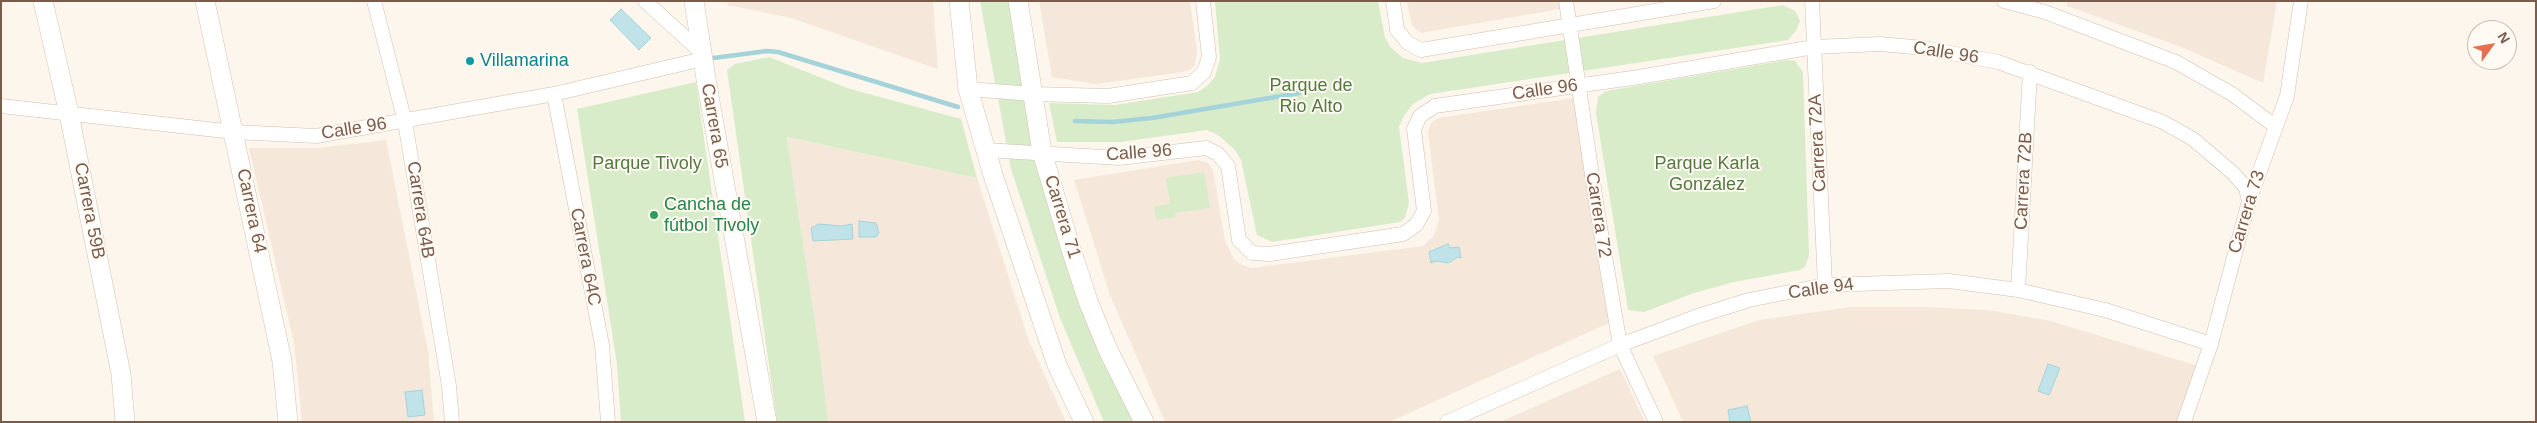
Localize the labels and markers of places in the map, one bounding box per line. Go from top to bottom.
place label: Villamarina [480,50,569,72]
marker: Villamarina [464,55,476,67]
place label: Cancha de fútbol Tivoly [664,194,759,236]
marker: Cancha de fútbol Tivoly [648,209,660,221]

